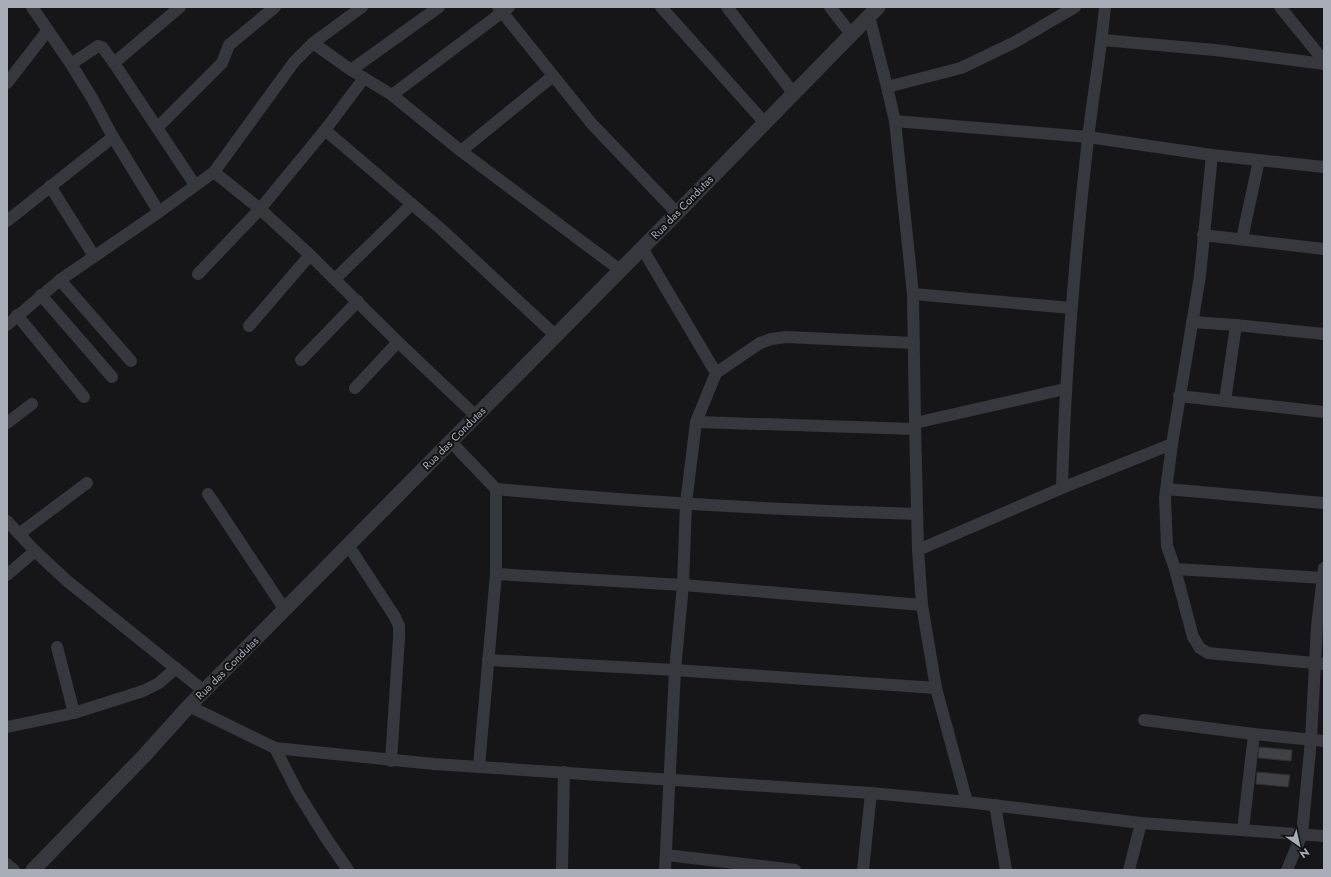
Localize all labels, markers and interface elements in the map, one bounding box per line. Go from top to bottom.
street label: Rua das Condutas [647,171,717,243]
street label: Rua das Condutas [419,402,490,473]
street label: Rua das Condutas [192,632,263,703]
north arrow [1279,825,1319,865]
text: N [1296,844,1313,862]

